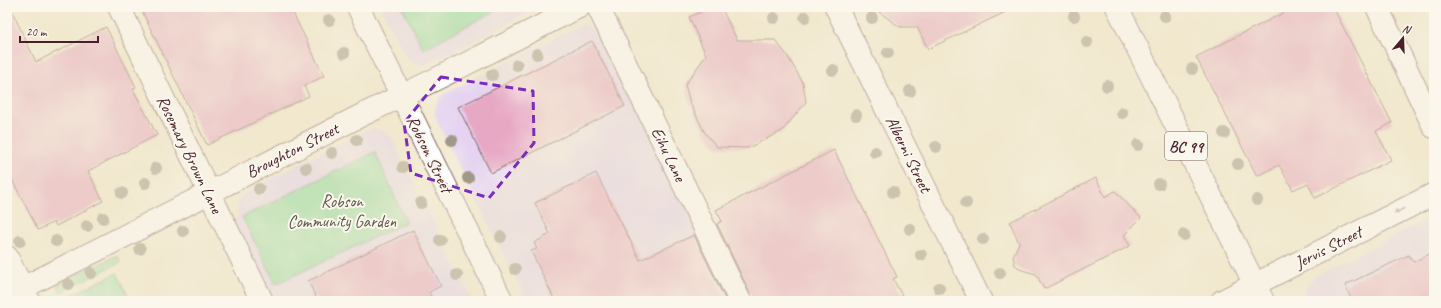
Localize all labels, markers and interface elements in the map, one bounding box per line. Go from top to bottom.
scale bar [20,18,98,44]
north arrow [1383,18,1423,58]
text: N [1401,21,1414,37]
text: 20 m [26,24,48,40]
street label: Rosemary Brown Lane [152,92,228,218]
street label: Robson Street [402,112,458,198]
street label: Alberni Street [881,113,937,198]
street label: Broughton Street [242,117,344,183]
street label: Eihu Lane [646,124,691,186]
road number: BC 99 [1165,132,1207,160]
park label: Robson Community Garden [288,191,396,232]
one-way arrow [1393,208,1405,214]
street label: Jervis Street [1290,221,1367,274]

